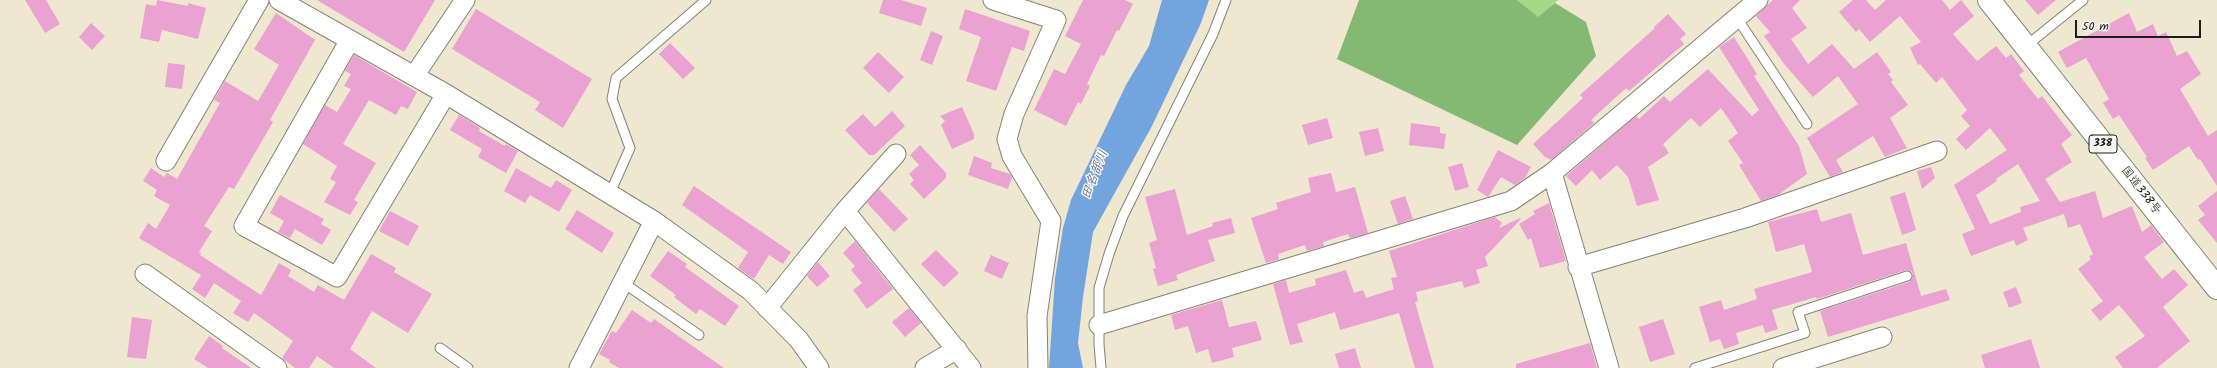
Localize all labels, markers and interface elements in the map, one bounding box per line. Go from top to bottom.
scale bar [2077,12,2203,38]
text: 50 m [2082,17,2109,36]
road number: 338 [2089,135,2117,153]
water label: 田名部川 [1079,148,1113,202]
street label: 国道338号 [2117,164,2163,218]

